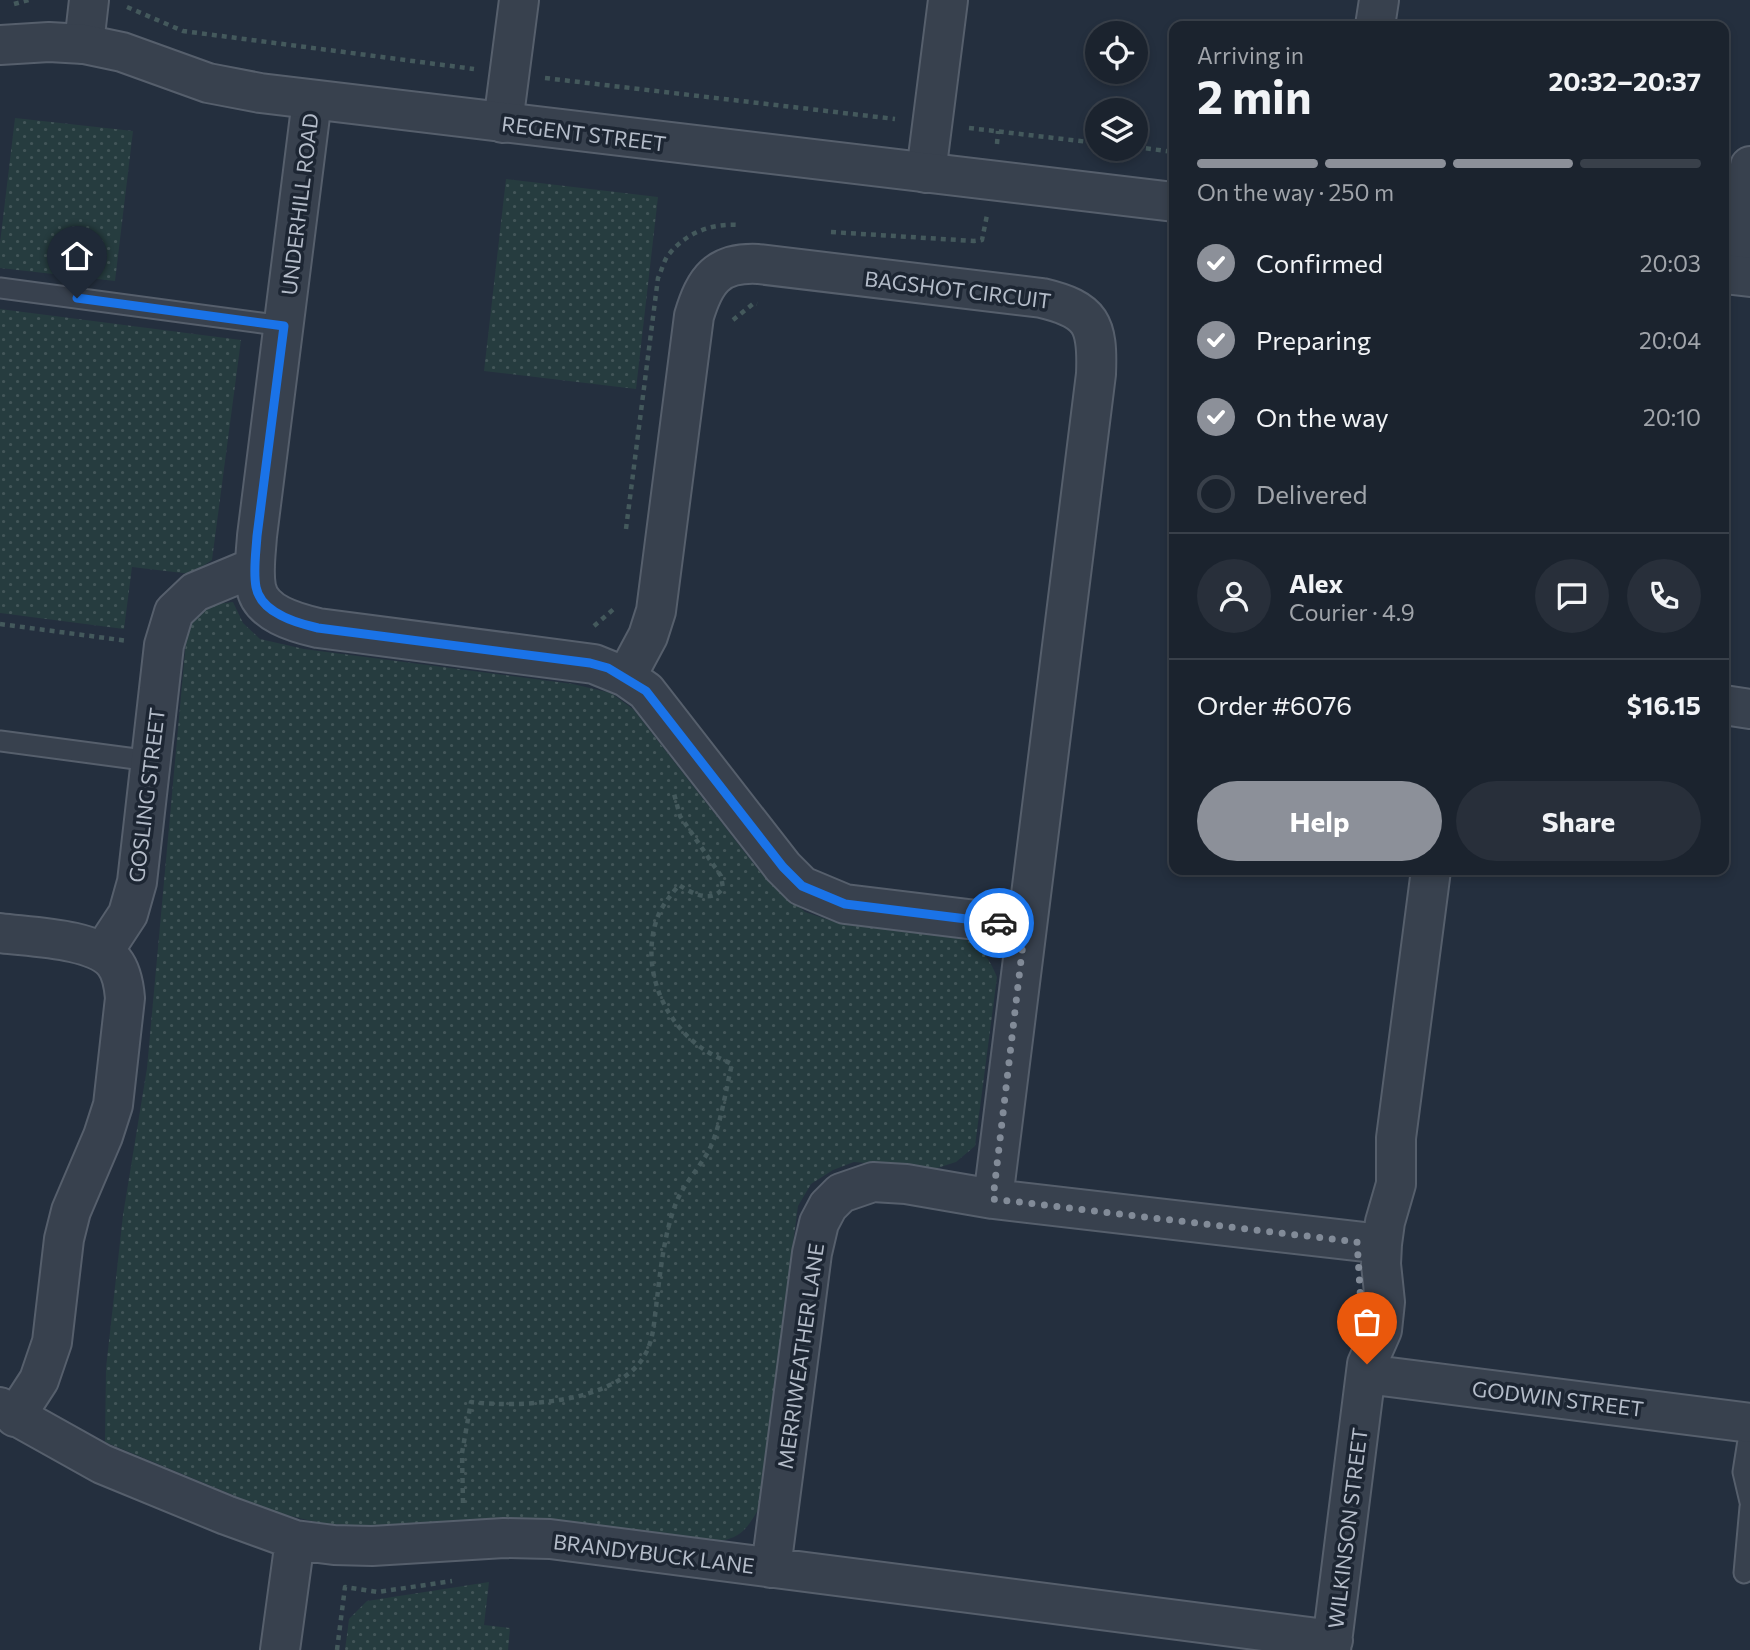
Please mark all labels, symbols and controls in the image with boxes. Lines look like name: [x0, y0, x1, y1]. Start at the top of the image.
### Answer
map controls: [1085, 21, 1148, 161]
button: locate: [1085, 21, 1148, 84]
text: Arriving in: [1197, 41, 1304, 69]
text: 20:32–20:37: [1549, 65, 1701, 96]
text: 2 min: [1197, 67, 1312, 123]
button: layers: [1085, 98, 1148, 161]
street label: REGENT STREET: [500, 110, 668, 156]
street label: UNDERHILL ROAD: [275, 112, 323, 296]
text: On the way · 250 m: [1197, 178, 1394, 206]
pin: [47, 226, 107, 298]
icon: home: [58, 237, 96, 275]
icon: check: [1197, 244, 1235, 282]
text: Confirmed: [1256, 247, 1383, 278]
text: 20:03: [1640, 249, 1701, 277]
street label: BAGSHOT CIRCUIT: [863, 265, 1053, 313]
icon: check: [1197, 321, 1235, 359]
text: Preparing: [1256, 324, 1371, 355]
text: 20:04: [1639, 326, 1701, 354]
icon: check: [1197, 398, 1235, 436]
text: On the way: [1256, 401, 1389, 432]
text: 20:10: [1643, 403, 1701, 431]
text: Delivered: [1256, 478, 1367, 509]
button: person: [1197, 559, 1271, 633]
button: chat: [1535, 559, 1609, 633]
button: phone: [1627, 559, 1701, 633]
text: Alex: [1289, 567, 1343, 598]
text: Courier · 4.9: [1289, 598, 1415, 626]
text: Order #6076: [1197, 689, 1352, 720]
text: $16.15: [1627, 689, 1701, 720]
street label: GOSLING STREET: [123, 706, 169, 884]
button: Help: [1197, 781, 1442, 861]
button: Share: [1456, 781, 1701, 861]
courier: [964, 888, 1034, 958]
icon: car: [980, 904, 1018, 942]
street label: MERRIWEATHER LANE: [772, 1242, 828, 1470]
pin: [1337, 1292, 1397, 1364]
icon: bag: [1348, 1303, 1386, 1341]
street label: GODWIN STREET: [1471, 1375, 1645, 1421]
street label: WILKINSON STREET: [1322, 1426, 1372, 1630]
street label: BRANDYBUCK LANE: [552, 1528, 756, 1578]

